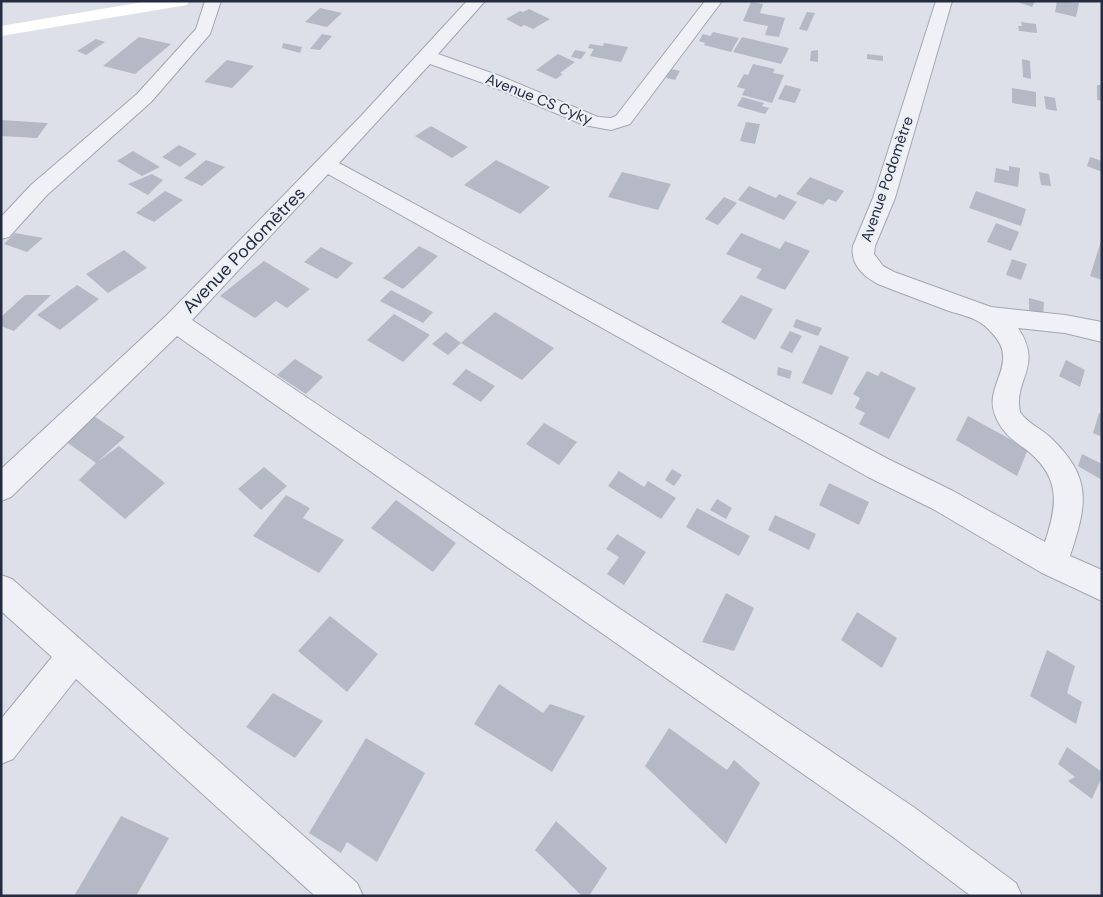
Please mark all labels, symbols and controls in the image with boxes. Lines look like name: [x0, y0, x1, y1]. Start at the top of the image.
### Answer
street label: Avenue CS Cyky: [483, 68, 596, 130]
street label: Avenue Podomètre: [856, 113, 918, 245]
street label: Avenue Podomètres: [177, 182, 311, 318]

